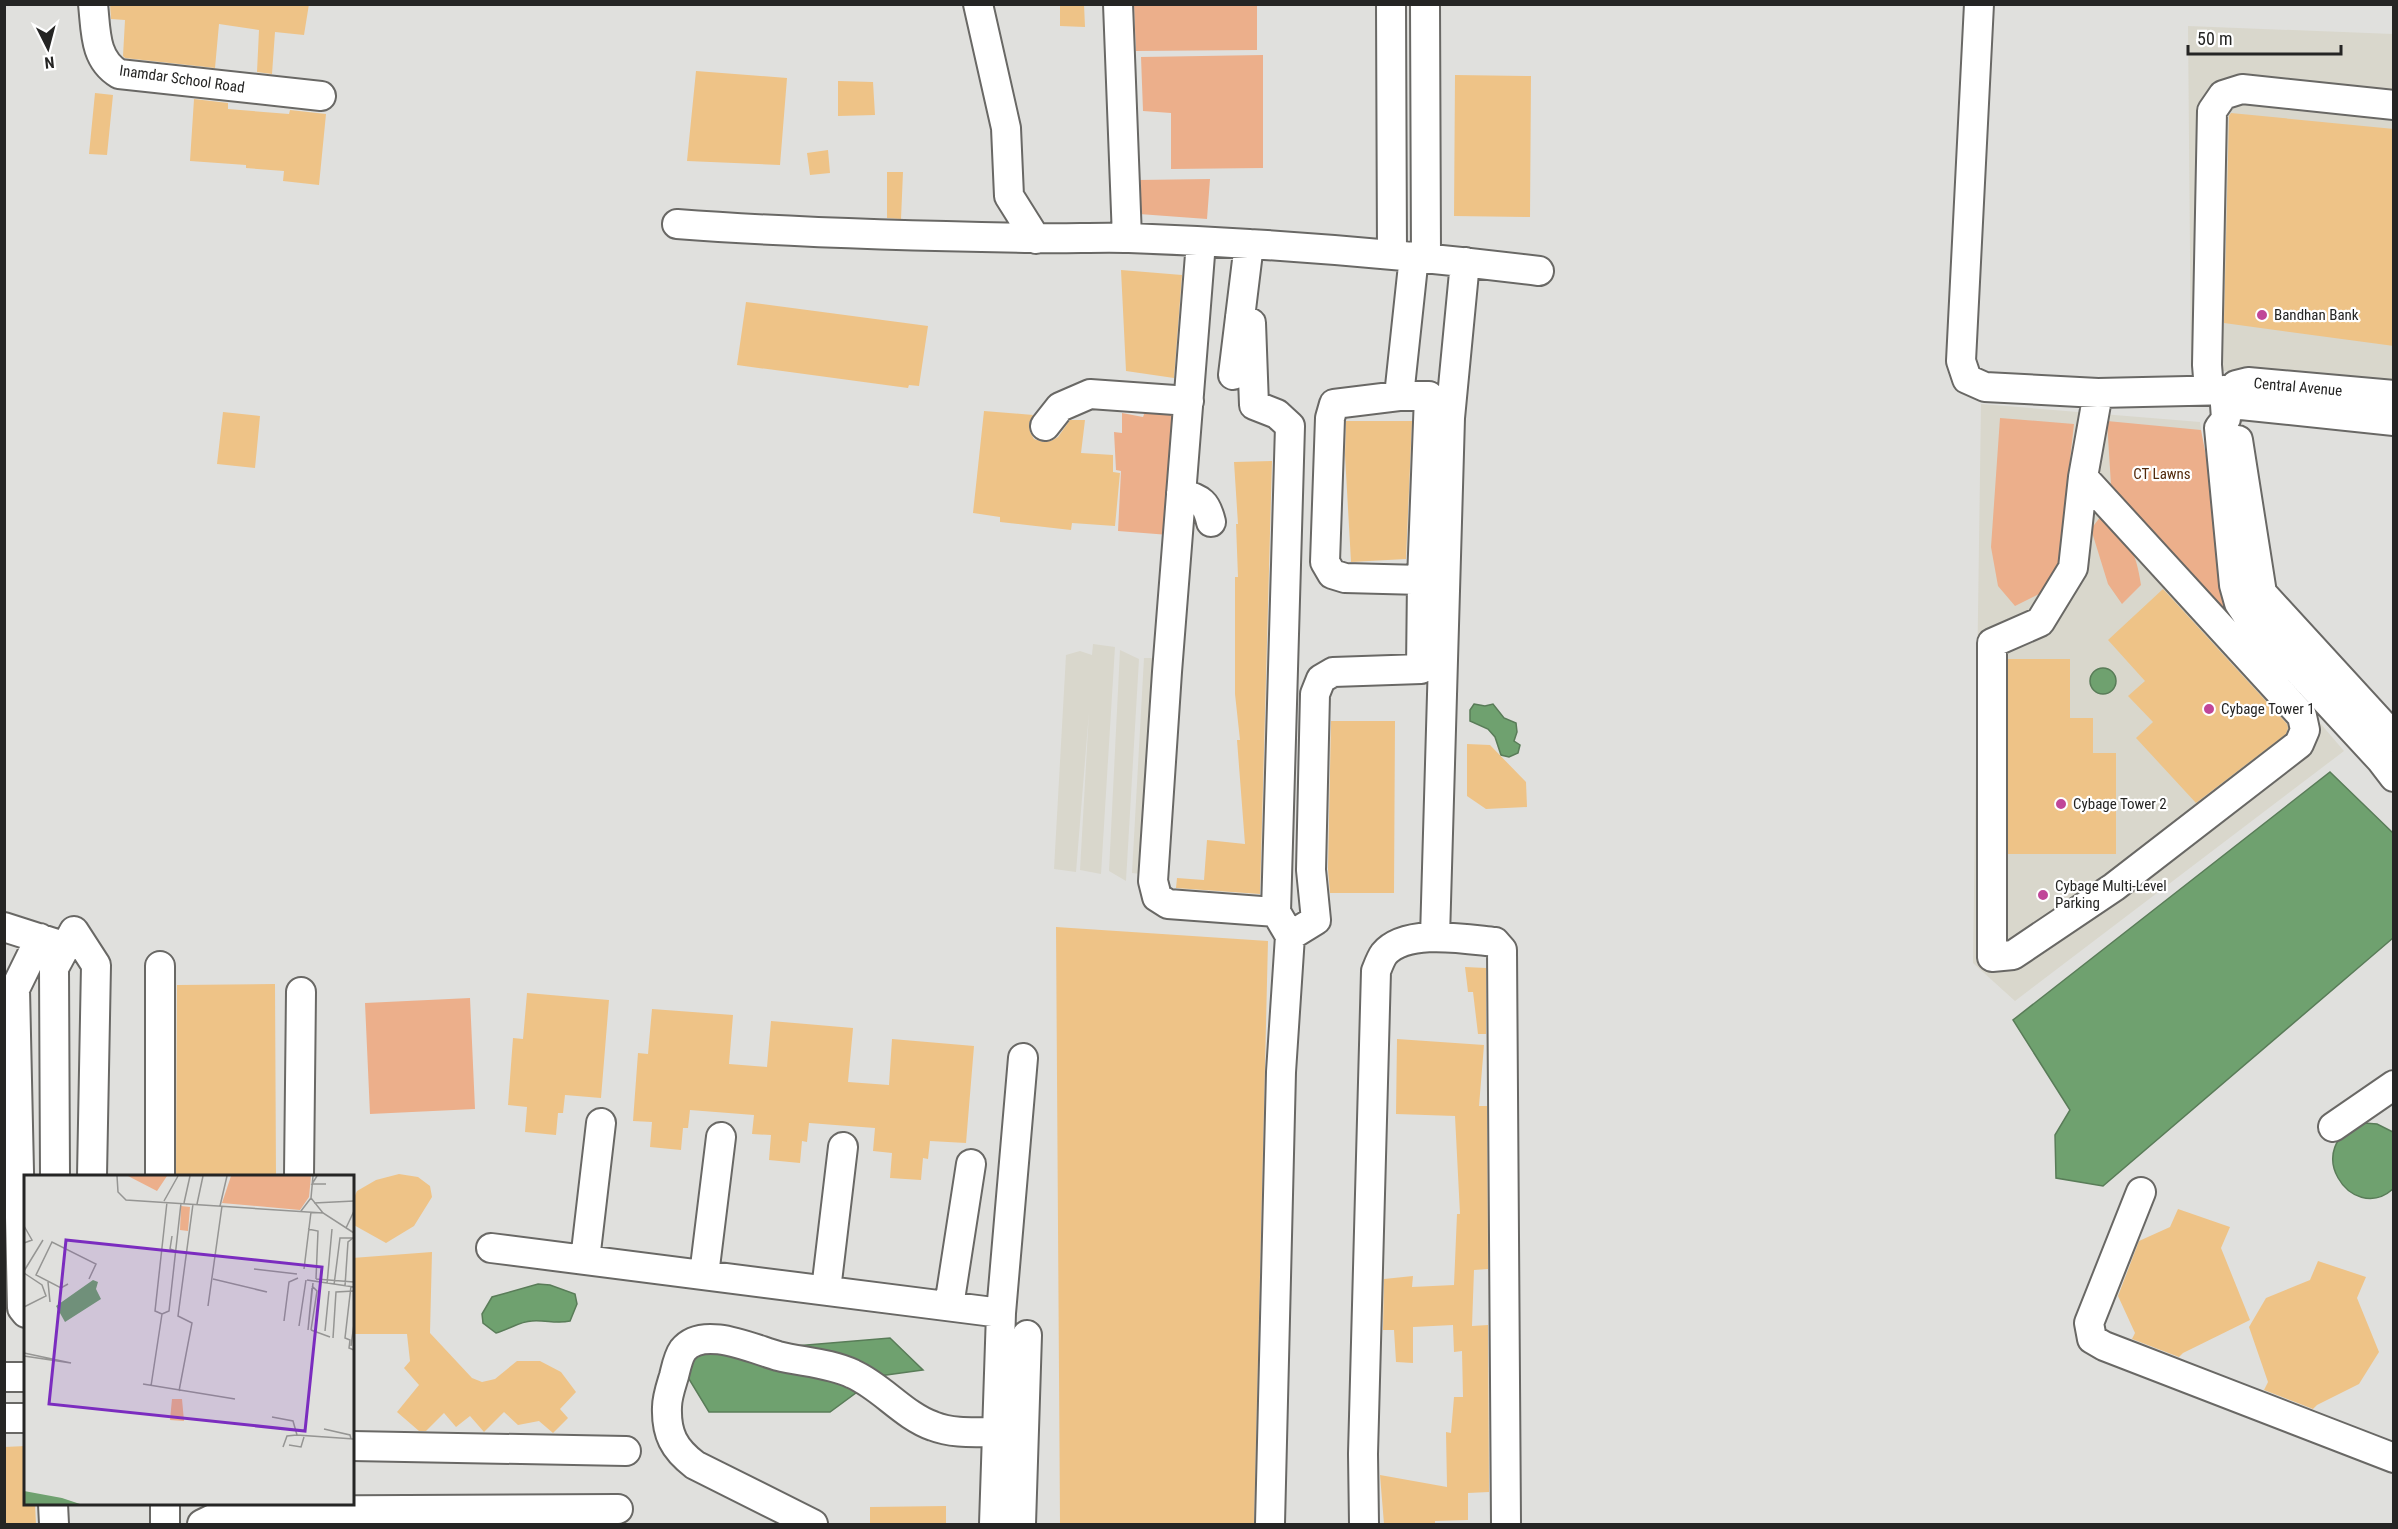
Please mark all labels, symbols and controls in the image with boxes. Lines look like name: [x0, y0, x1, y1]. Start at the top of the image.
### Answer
north arrow: [18, 18, 78, 78]
scale bar: [2188, 18, 2341, 56]
text: 50 m: [2197, 28, 2232, 49]
text: N: [44, 52, 55, 72]
street label: Inamdar School Road: [118, 61, 246, 97]
place label: Bandhan Bank: [2274, 306, 2359, 324]
marker: Bandhan Bank: [2255, 308, 2269, 322]
street label: Central Avenue: [2253, 374, 2343, 400]
park label: CT Lawns: [2133, 465, 2191, 483]
place label: Cybage Tower 1: [2221, 700, 2315, 718]
marker: Cybage Tower 1: [2202, 702, 2216, 716]
place label: Cybage Tower 2: [2073, 795, 2167, 813]
marker: Cybage Tower 2: [2054, 797, 2068, 811]
place label: Cybage Multi-Level Parking: [2055, 877, 2167, 912]
marker: Cybage Multi-Level Parking: [2036, 888, 2050, 902]
inset map: [24, 1175, 354, 1505]

